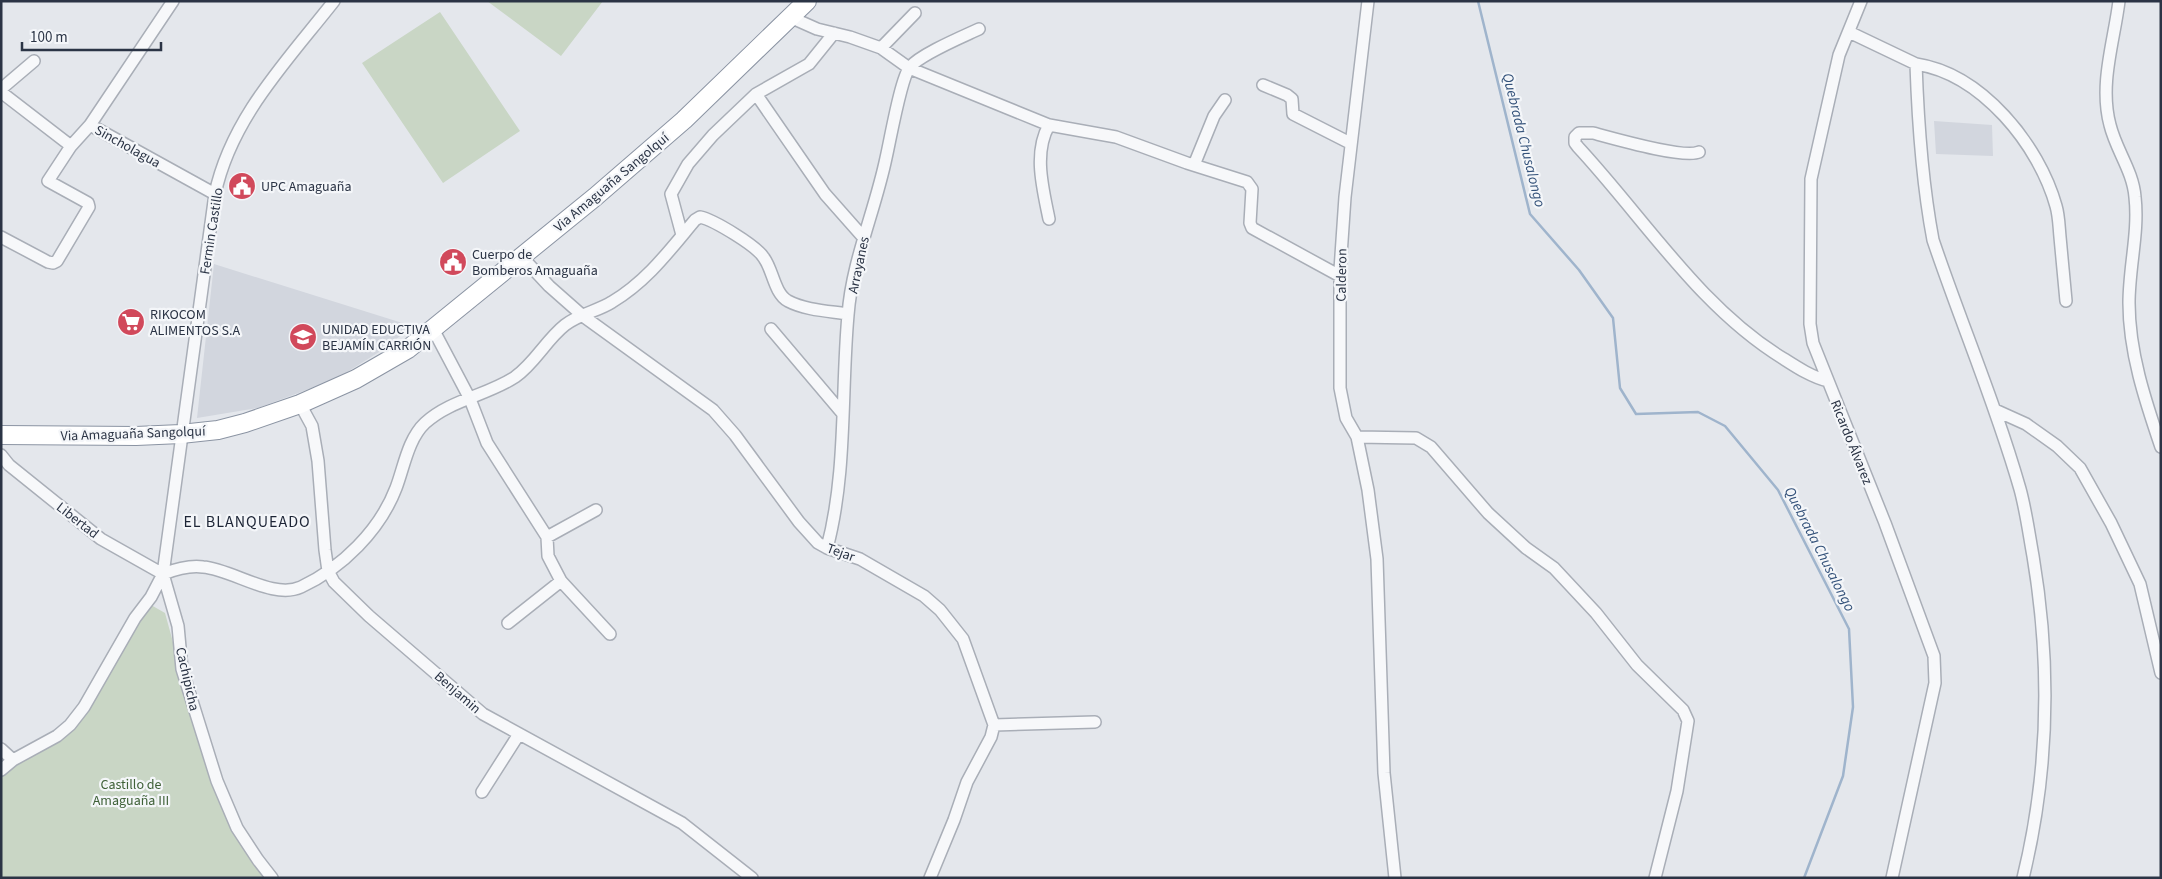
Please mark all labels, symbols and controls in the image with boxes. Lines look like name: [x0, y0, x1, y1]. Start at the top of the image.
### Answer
scale bar: [22, 20, 161, 52]
text: 100 m: [30, 27, 68, 48]
water label: Quebrada Chusalongo: [1497, 71, 1550, 210]
street label: Sincholagua: [91, 121, 164, 173]
street label: Via Amaguaña Sangolquí: [550, 128, 674, 237]
public building icon: UPC Amaguaña: [227, 171, 257, 201]
place label: UPC Amaguaña: [261, 177, 351, 197]
street label: Fermin Castillo: [195, 186, 229, 276]
street label: Arrayanes: [843, 235, 875, 296]
place label: Cuerpo de Bomberos Amaguaña: [472, 245, 598, 281]
public building icon: Cuerpo de Bomberos Amaguaña: [438, 247, 468, 277]
street label: Calderon: [1332, 248, 1352, 302]
place label: RIKOCOM ALIMENTOS S.A: [150, 305, 240, 341]
supermarket icon: RIKOCOM ALIMENTOS S.A: [116, 307, 146, 337]
place label: UNIDAD EDUCTIVA BEJAMÍN CARRIÓN: [322, 320, 431, 356]
school or university icon: UNIDAD EDUCTIVA BEJAMÍN CARRIÓN: [288, 322, 318, 352]
street label: Ricardo Álvarez: [1825, 397, 1877, 488]
street label: Via Amaguaña Sangolquí: [60, 421, 206, 447]
water label: Quebrada Chusalongo: [1779, 483, 1860, 616]
street label: Libertad: [52, 498, 103, 544]
district label: EL BLANQUEADO: [183, 511, 311, 533]
street label: Tejar: [824, 539, 858, 567]
street label: Cachipicha: [170, 645, 204, 713]
street label: Benjamin: [430, 667, 485, 719]
park label: Castillo de Amaguaña III: [93, 775, 169, 811]

